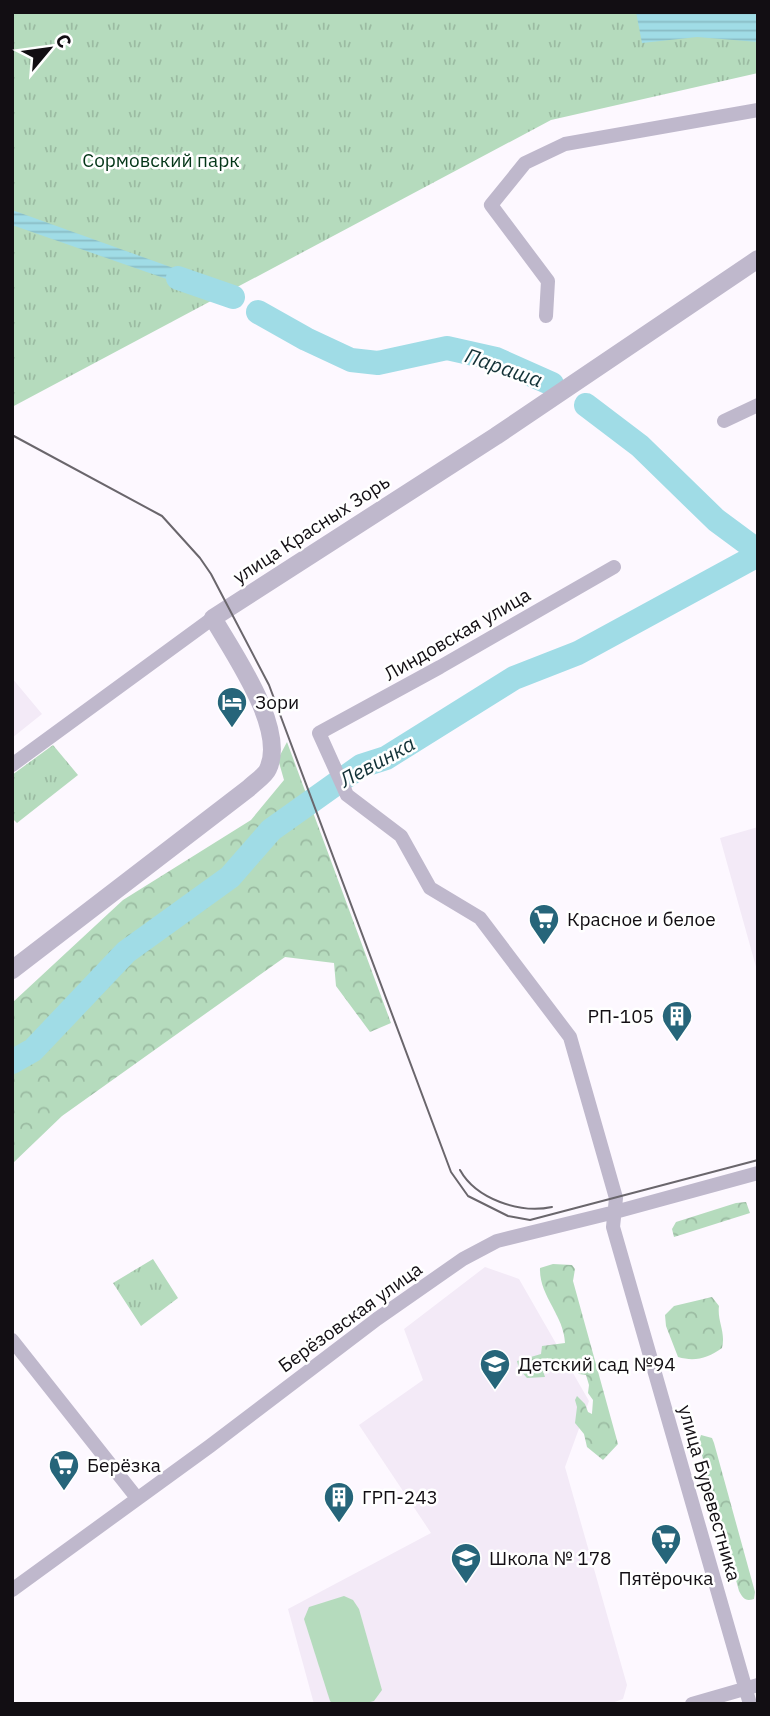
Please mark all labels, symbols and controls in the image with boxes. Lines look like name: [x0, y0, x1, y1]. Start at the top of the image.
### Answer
north arrow: [14, 14, 84, 84]
text: С: [50, 30, 77, 52]
park label: Сормовский парк: [82, 148, 240, 172]
water label: Параша: [462, 341, 546, 393]
street label: улица Красных Зорь: [228, 469, 394, 589]
street label: Линдовская улица: [379, 582, 535, 686]
hotel icon: Зори: [215, 685, 249, 729]
place label: Зори: [255, 690, 299, 714]
water label: Левинка: [333, 729, 420, 794]
supermarket icon: Красное и белое: [527, 902, 561, 946]
place label: Красное и белое: [567, 907, 716, 931]
building icon: РП-105: [660, 999, 694, 1043]
place label: РП-105: [588, 1004, 654, 1028]
street label: Берёзовская улица: [273, 1257, 427, 1377]
school or university icon: Детский сад №94: [478, 1347, 512, 1391]
place label: Детский сад №94: [518, 1352, 676, 1376]
street label: улица Буревестника: [673, 1402, 747, 1584]
supermarket icon: Берёзка: [47, 1448, 81, 1492]
place label: Берёзка: [87, 1453, 161, 1477]
building icon: ГРП-243: [322, 1480, 356, 1524]
place label: ГРП-243: [362, 1485, 438, 1509]
supermarket icon: Пятёрочка: [649, 1522, 683, 1566]
school or university icon: Школа № 178: [449, 1541, 483, 1585]
place label: Школа № 178: [489, 1546, 611, 1570]
place label: Пятёрочка: [619, 1566, 713, 1590]

